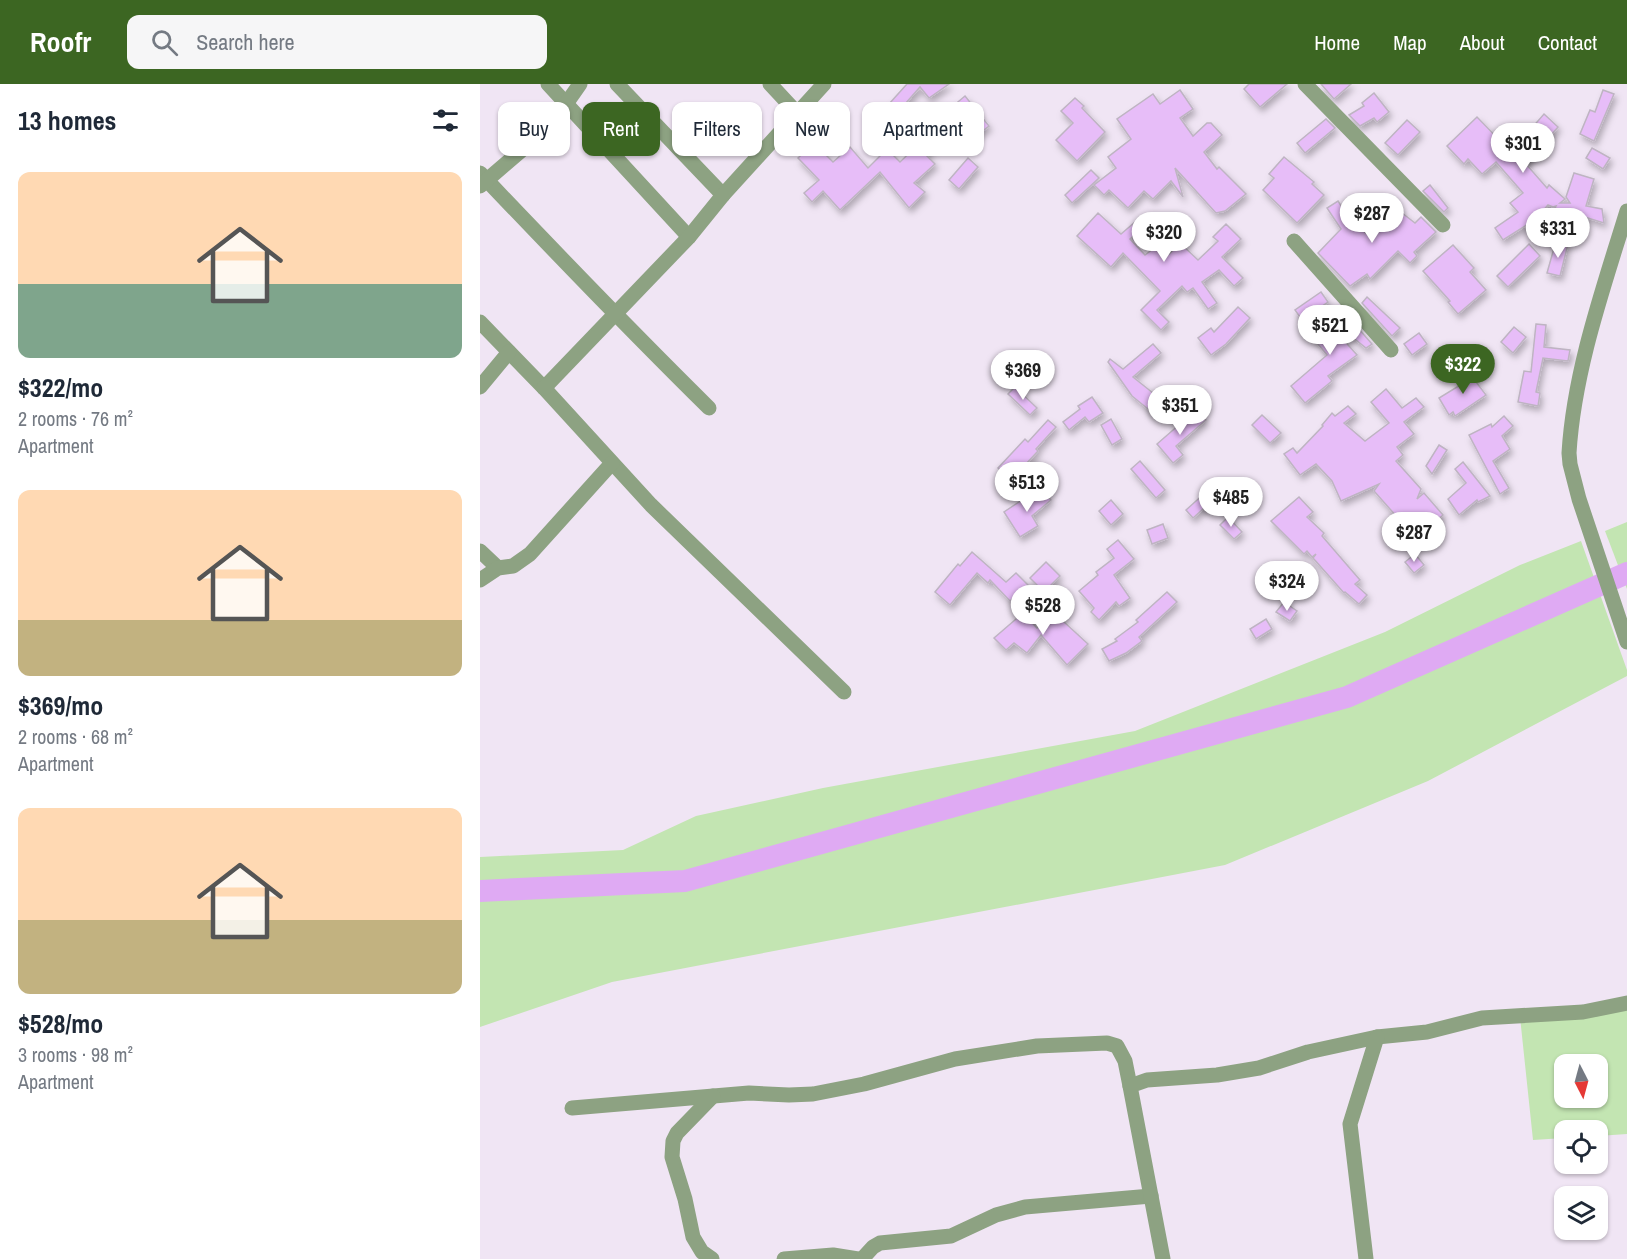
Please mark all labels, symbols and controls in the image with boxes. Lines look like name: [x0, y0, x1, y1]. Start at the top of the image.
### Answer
search box: [127, 15, 547, 69]
text: Roofr: [30, 23, 91, 61]
icon: search: [148, 26, 181, 59]
text: Search here: [196, 27, 295, 57]
text: Home: [1314, 28, 1360, 57]
text: Map: [1393, 28, 1427, 57]
text: About: [1460, 28, 1505, 57]
text: Contact: [1538, 28, 1597, 57]
chip: Buy: [498, 102, 570, 156]
chip: Rent: [582, 102, 660, 156]
chip: Filters: [672, 102, 762, 156]
chip: New: [774, 102, 850, 156]
chip: Apartment: [862, 102, 984, 156]
text: 13 homes: [18, 103, 116, 138]
icon: filters: [429, 104, 462, 137]
pin: $301: [1487, 123, 1559, 174]
text: $301: [1505, 129, 1541, 156]
pin: $287: [1336, 193, 1408, 244]
text: $287: [1354, 199, 1390, 226]
pin: $331: [1522, 208, 1594, 259]
icon: home: [186, 211, 294, 319]
pin: $320: [1128, 212, 1200, 263]
text: $331: [1540, 214, 1576, 241]
text: $320: [1146, 218, 1182, 245]
pin: $521: [1294, 305, 1366, 356]
text: $521: [1312, 311, 1348, 338]
pin: $322: [1427, 344, 1499, 395]
pin: $369: [987, 350, 1059, 401]
text: $322: [1445, 350, 1481, 377]
text: $369: [1005, 356, 1041, 383]
text: $322/mo: [18, 370, 103, 405]
pin: $351: [1144, 385, 1216, 436]
text: $351: [1162, 391, 1198, 418]
text: 2 rooms · 76 m²: [18, 405, 133, 432]
text: Apartment: [18, 432, 94, 459]
pin: $513: [991, 462, 1063, 513]
text: $513: [1009, 468, 1045, 495]
pin: $485: [1195, 477, 1267, 528]
text: $485: [1213, 483, 1249, 510]
pin: $287: [1378, 512, 1450, 563]
text: $287: [1396, 518, 1432, 545]
icon: home: [186, 529, 294, 637]
pin: $324: [1251, 561, 1323, 612]
text: $324: [1269, 567, 1305, 594]
pin: $528: [1007, 585, 1079, 636]
text: $528: [1025, 591, 1061, 618]
text: $369/mo: [18, 688, 103, 723]
text: 2 rooms · 68 m²: [18, 723, 133, 750]
text: Apartment: [18, 750, 94, 777]
icon: home: [186, 847, 294, 955]
text: $528/mo: [18, 1006, 103, 1041]
text: 3 rooms · 98 m²: [18, 1041, 133, 1068]
north arrow: [1554, 1054, 1608, 1108]
map controls: [1554, 1054, 1608, 1240]
text: Apartment: [18, 1068, 94, 1095]
button: locate: [1554, 1120, 1608, 1174]
button: layers: [1554, 1186, 1608, 1240]

